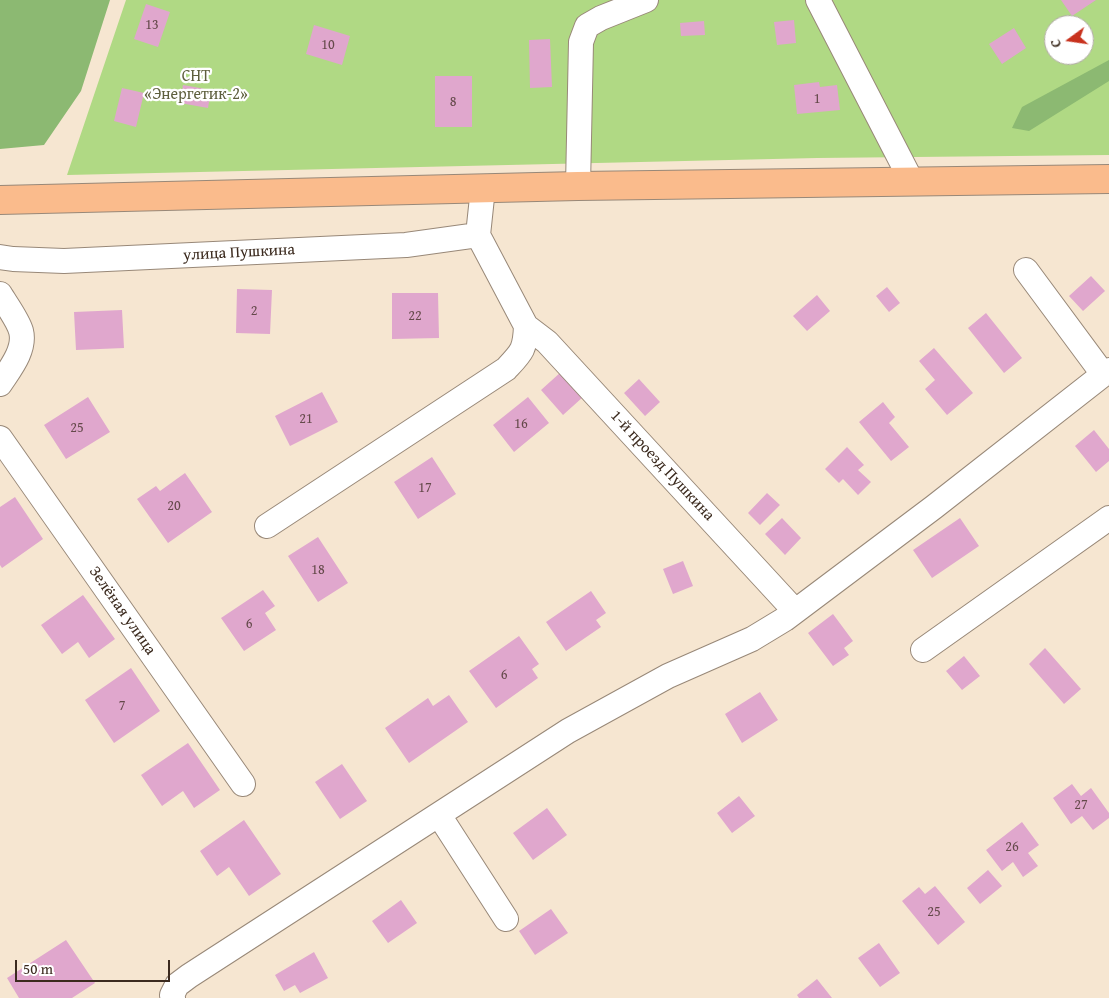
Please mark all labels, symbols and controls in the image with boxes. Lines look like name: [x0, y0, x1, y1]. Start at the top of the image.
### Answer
north arrow: [1044, 15, 1094, 65]
house number: 13: [145, 17, 159, 33]
house number: 10: [321, 37, 335, 53]
text: С: [1045, 37, 1066, 50]
park label: СНТ «Энергетик-2»: [144, 67, 248, 105]
house number: 1: [814, 91, 820, 107]
house number: 8: [450, 94, 456, 110]
street label: улица Пушкина: [183, 240, 295, 266]
house number: 2: [251, 303, 257, 319]
house number: 22: [408, 308, 422, 324]
street label: 1-й проезд Пушкина: [606, 407, 718, 525]
house number: 21: [299, 411, 313, 427]
house number: 16: [514, 416, 528, 432]
house number: 25: [70, 420, 84, 436]
house number: 17: [418, 480, 432, 496]
house number: 20: [167, 498, 181, 514]
house number: 18: [311, 562, 325, 578]
street label: Зелёная улица: [84, 563, 160, 659]
house number: 6: [246, 616, 252, 632]
house number: 6: [501, 667, 507, 683]
house number: 7: [119, 698, 125, 714]
house number: 27: [1074, 797, 1088, 813]
house number: 26: [1005, 839, 1019, 855]
house number: 25: [927, 904, 941, 920]
scale bar: [18, 950, 172, 982]
text: 50 m: [23, 958, 53, 979]

